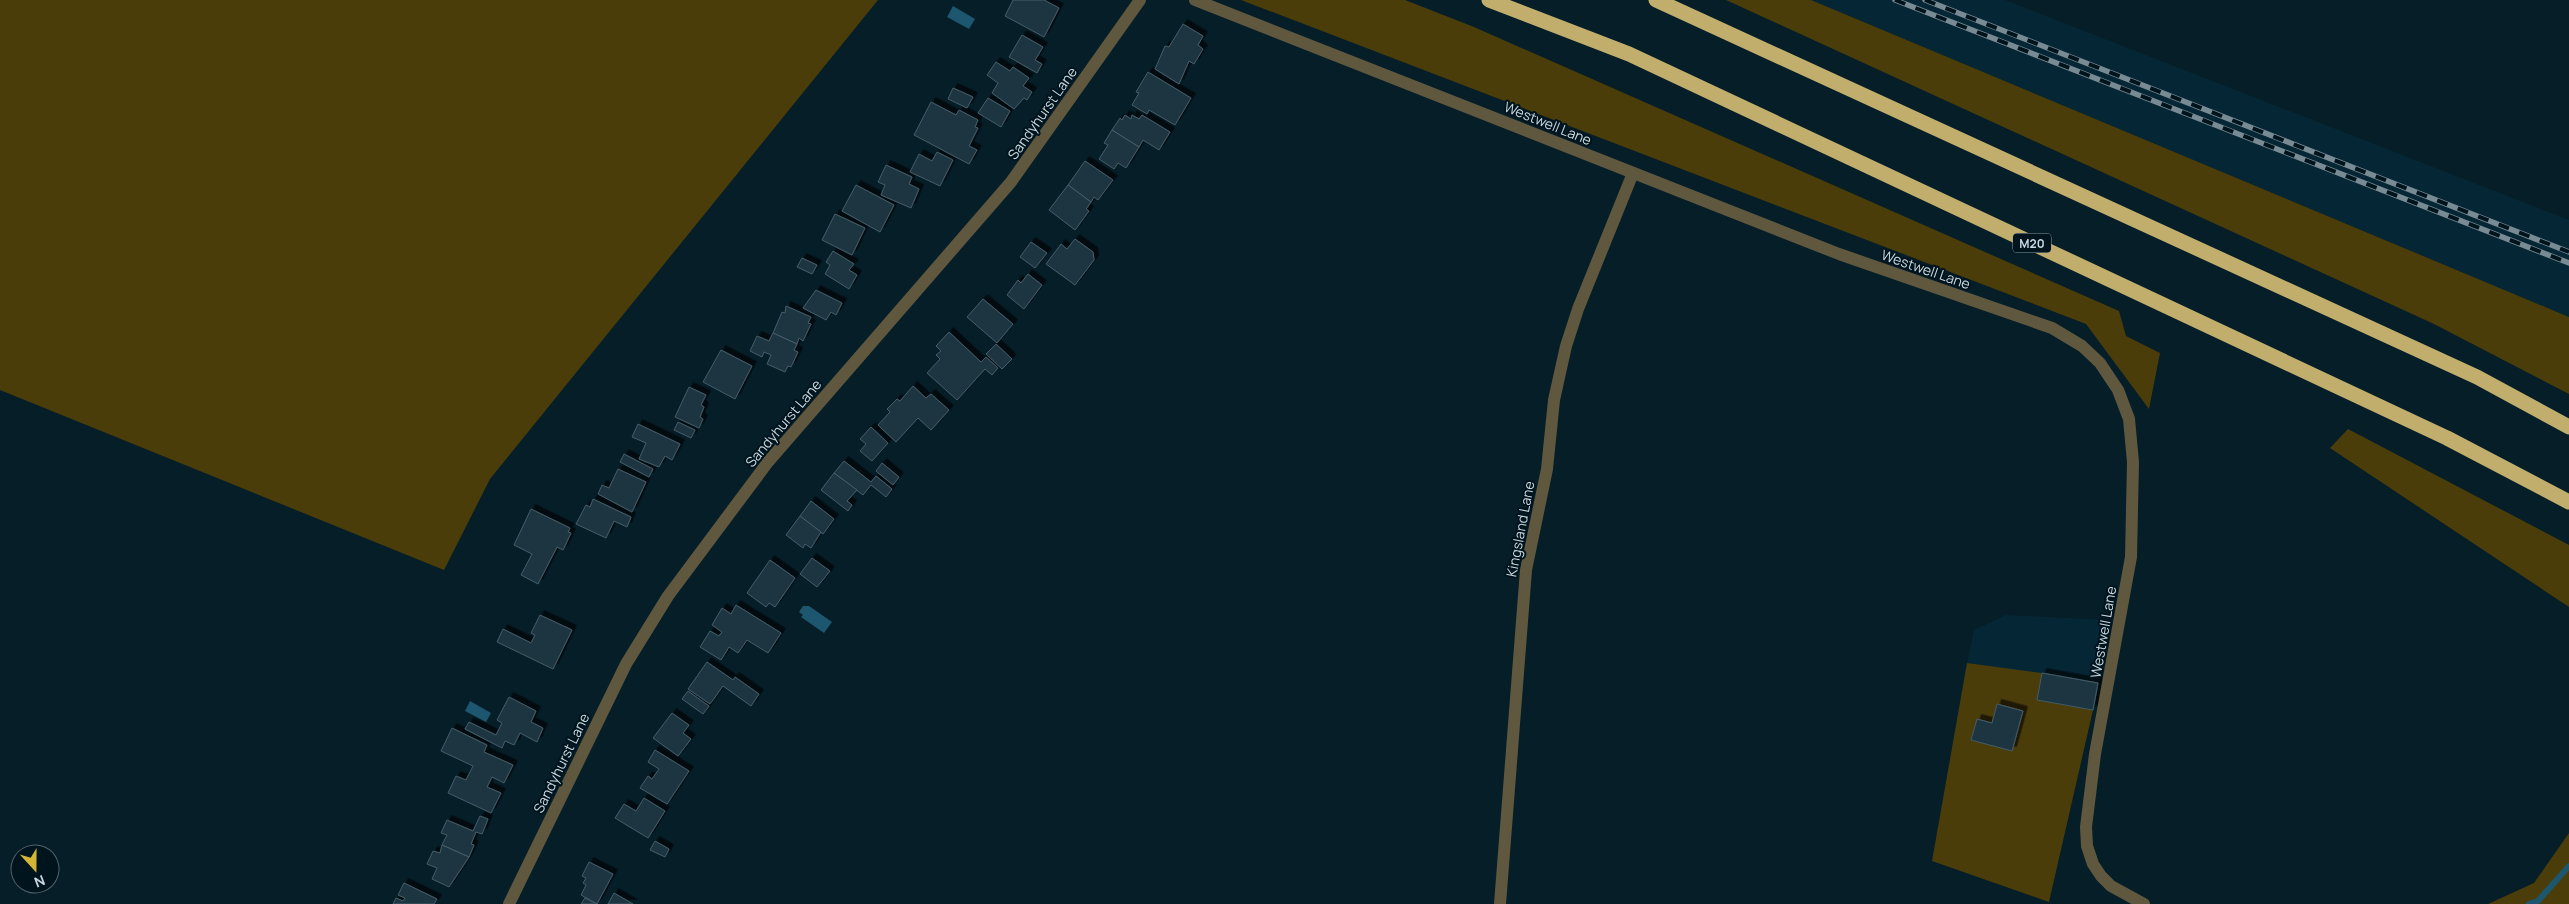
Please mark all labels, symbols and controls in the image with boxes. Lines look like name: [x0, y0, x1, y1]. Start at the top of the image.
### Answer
street label: Sandyhurst Lane: [1003, 63, 1081, 163]
street label: Westwell Lane: [1501, 97, 1595, 149]
road number: M20: [2013, 234, 2051, 252]
street label: Westwell Lane: [1879, 245, 1973, 293]
street label: Sandyhurst Lane: [741, 375, 825, 471]
street label: Kingsland Lane: [1501, 479, 1539, 579]
street label: Westwell Lane: [2086, 585, 2120, 679]
street label: Sandyhurst Lane: [529, 710, 593, 816]
north arrow: [10, 844, 60, 894]
text: N: [32, 871, 48, 892]

